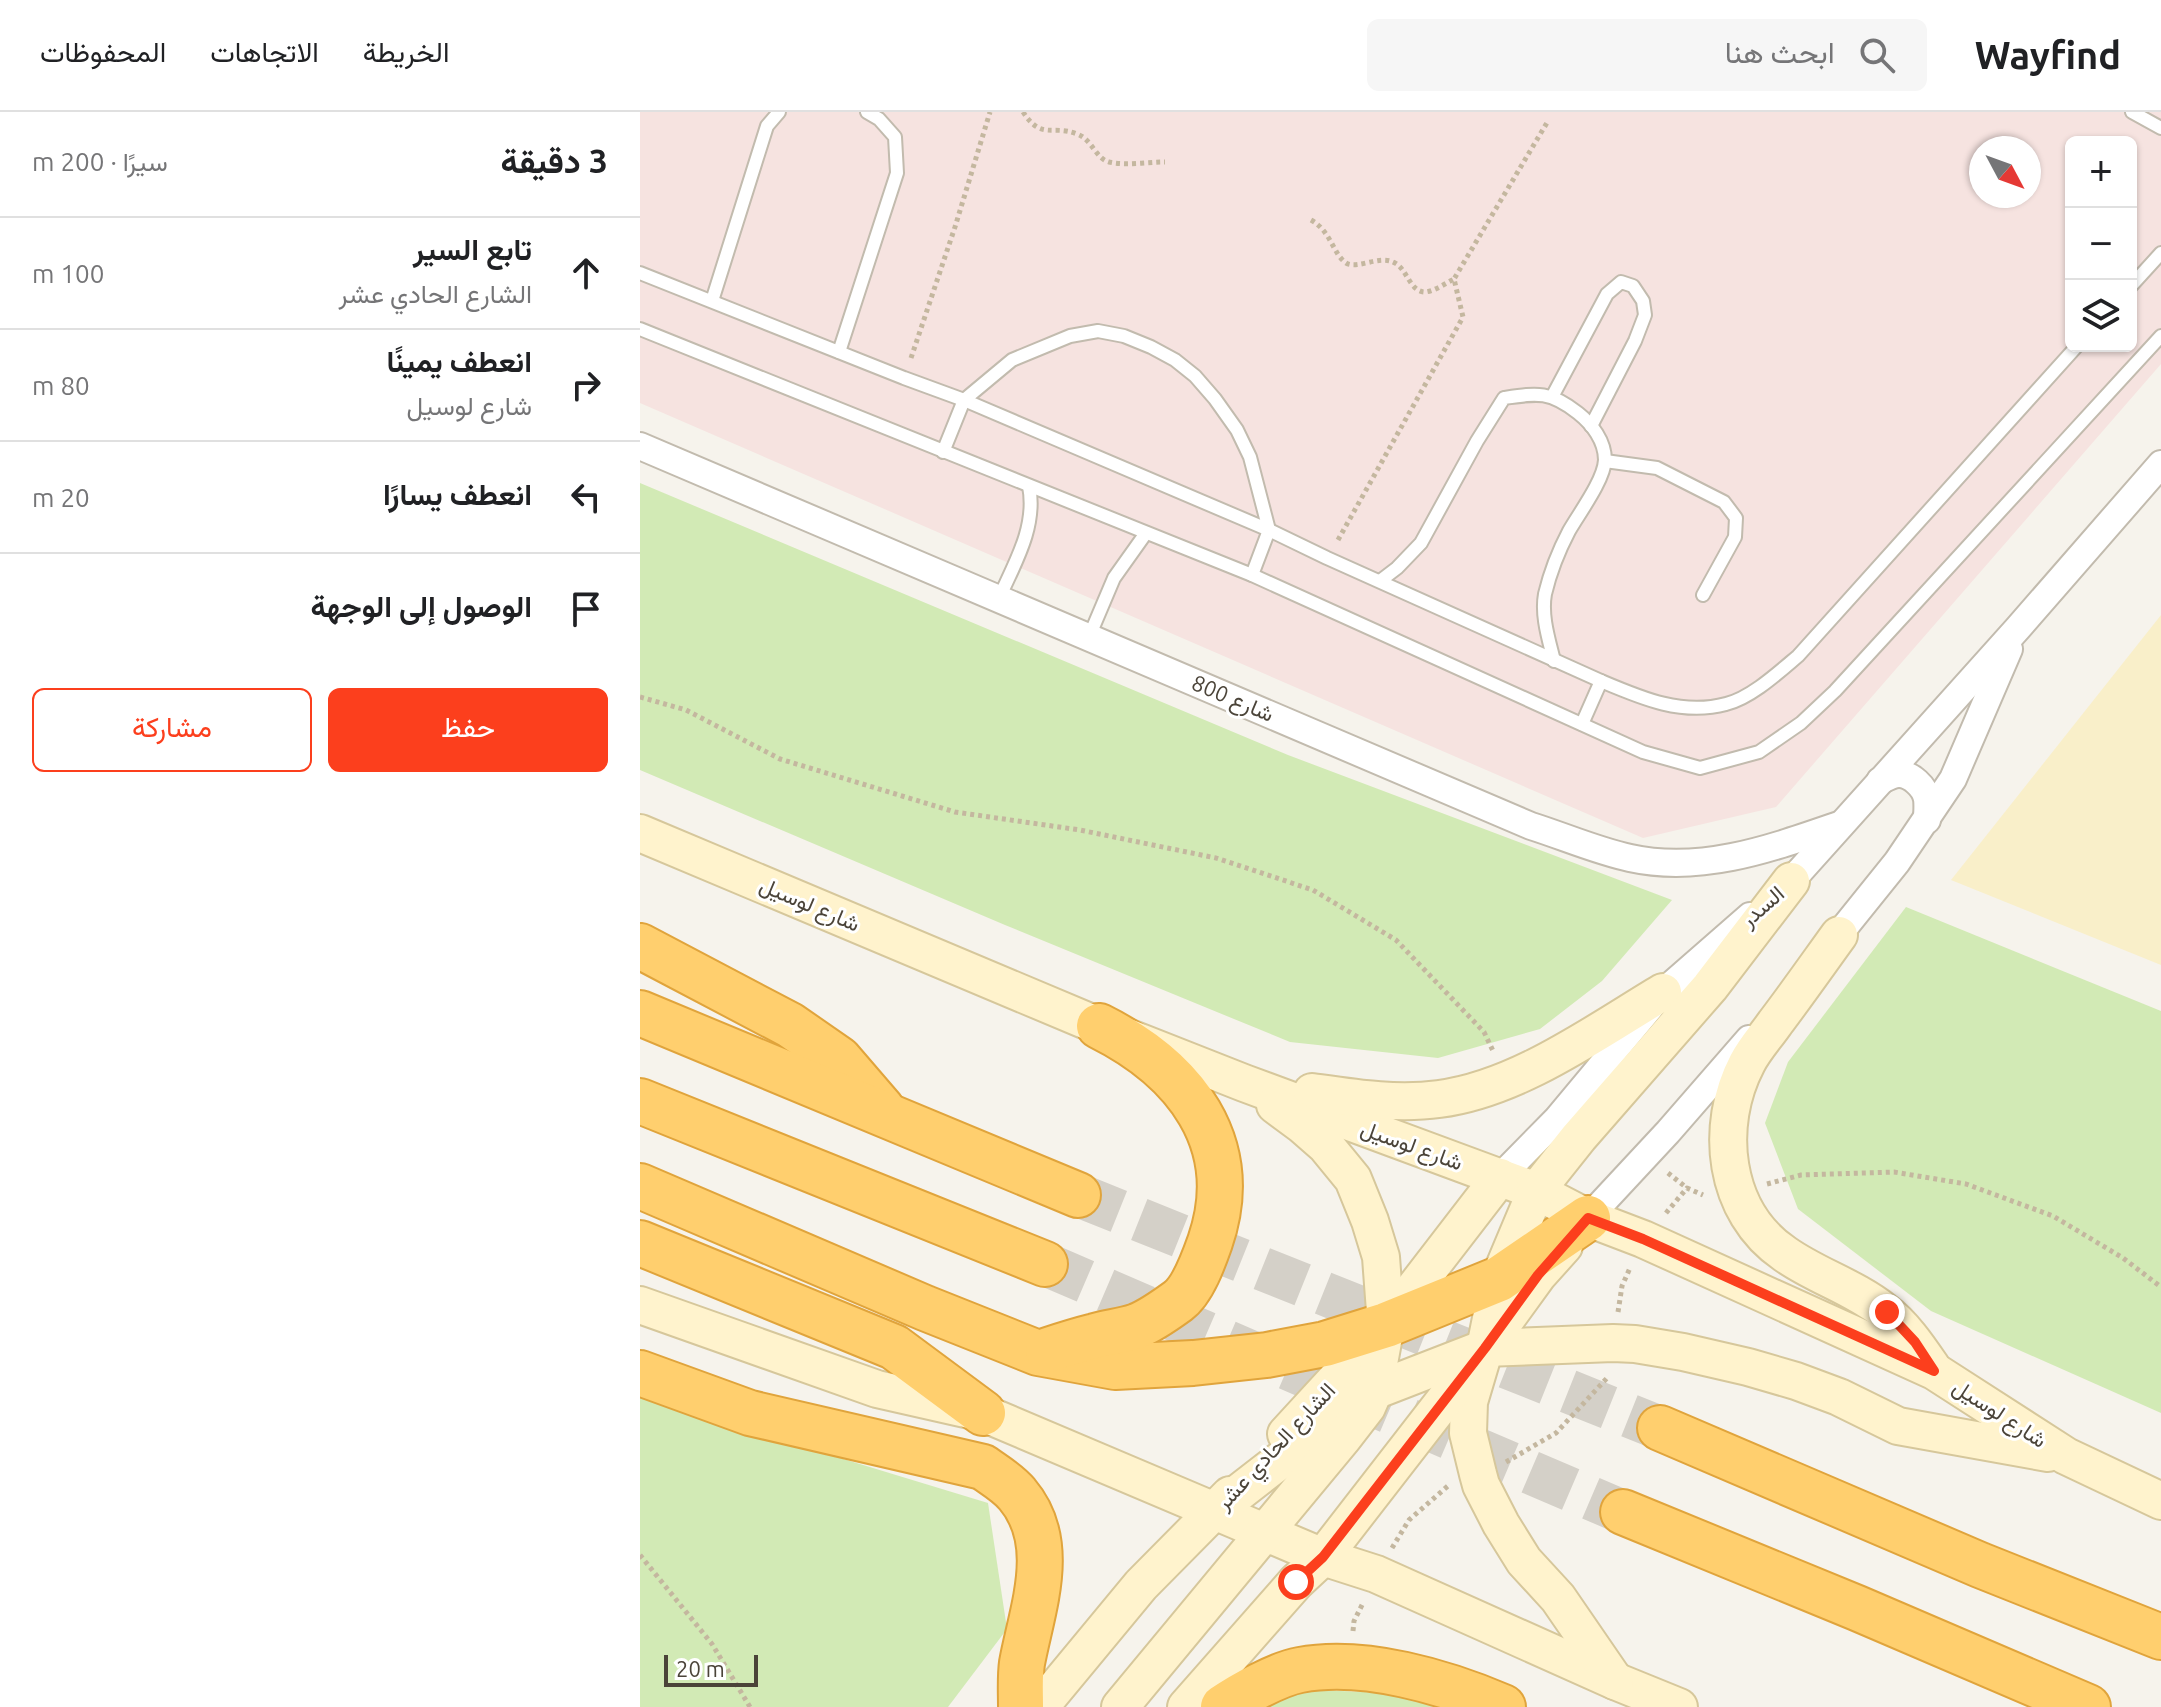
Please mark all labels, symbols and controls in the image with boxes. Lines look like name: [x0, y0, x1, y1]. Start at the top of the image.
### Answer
search box: [1367, 19, 1927, 91]
icon: search: [1855, 33, 1899, 77]
text: Wayfind: [1975, 34, 2121, 76]
text: ابحث هنا: [1725, 35, 1835, 69]
text: المحفوظات: [40, 36, 166, 67]
text: الاتجاهات: [210, 36, 319, 67]
text: الخريطة: [363, 36, 449, 67]
north arrow: [1969, 136, 2041, 208]
map controls: [2065, 136, 2137, 352]
button: +: [2065, 136, 2137, 208]
text: 3 دقيقة: [501, 141, 608, 179]
text: سيرًا · 200 m: [32, 147, 168, 176]
button: −: [2065, 208, 2137, 280]
text: تابع السير: [413, 232, 532, 266]
icon: ahead: [564, 251, 608, 295]
text: 100 m: [32, 259, 104, 288]
text: الشارع الحادي عشر: [338, 279, 532, 308]
button: layers: [2065, 280, 2137, 352]
text: انعطف يمينًا: [387, 344, 532, 378]
icon: right: [564, 363, 608, 407]
text: 80 m: [32, 371, 90, 400]
text: شارع لوسيل: [406, 391, 532, 420]
icon: left: [564, 475, 608, 519]
text: انعطف يسارًا: [383, 477, 532, 511]
text: 20 m: [32, 483, 90, 512]
icon: arrive: [564, 587, 608, 631]
text: الوصول إلى الوجهة: [310, 589, 532, 623]
street label: شارع 800: [1187, 669, 1278, 729]
button: مشاركة: [32, 688, 312, 772]
button: حفظ: [328, 688, 608, 772]
street label: شارع لوسيل: [755, 871, 864, 939]
street label: السدر: [1734, 880, 1790, 933]
street label: شارع لوسيل: [1357, 1115, 1466, 1177]
route end: [1869, 1294, 1905, 1330]
street label: شارع لوسيل: [1947, 1373, 2052, 1455]
street label: الشارع الحادي عشر: [1209, 1377, 1345, 1520]
route start: [1278, 1564, 1314, 1600]
scale bar: [664, 1651, 758, 1687]
text: 20 m: [676, 1656, 725, 1681]

